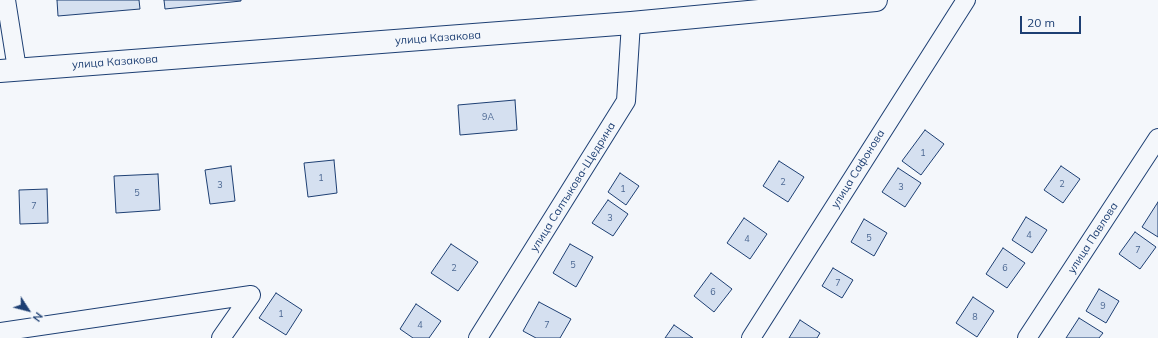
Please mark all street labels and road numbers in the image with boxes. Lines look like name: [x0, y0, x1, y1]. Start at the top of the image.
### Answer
street label: улица Казакова: [394, 28, 482, 48]
street label: улица Казакова: [71, 52, 159, 72]
street label: улица Салтыкова-Щедрина: [528, 120, 618, 254]
street label: улица Сафонова: [828, 127, 888, 211]
street label: улица Павлова: [1065, 200, 1121, 276]

